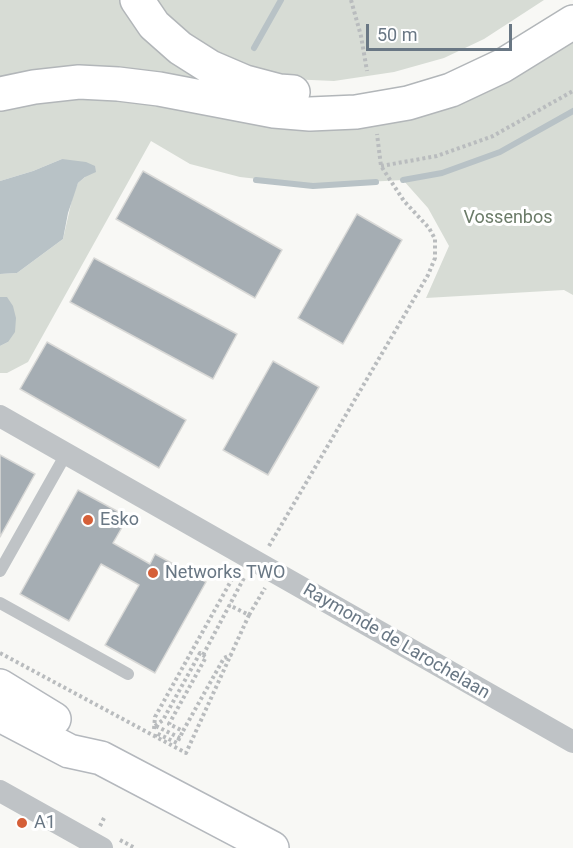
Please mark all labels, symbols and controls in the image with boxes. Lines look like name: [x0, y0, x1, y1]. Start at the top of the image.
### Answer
scale bar: [369, 12, 514, 50]
text: 50 m: [377, 24, 417, 45]
park label: Vossenbos: [463, 207, 553, 229]
place label: Esko: [100, 509, 139, 531]
marker: Esko: [81, 513, 95, 527]
place label: Networks TWO: [165, 562, 285, 584]
marker: Networks TWO: [146, 566, 160, 580]
street label: Raymonde de Larochelaan: [299, 580, 493, 704]
place label: A1: [34, 812, 56, 834]
marker: A1: [15, 816, 29, 830]

